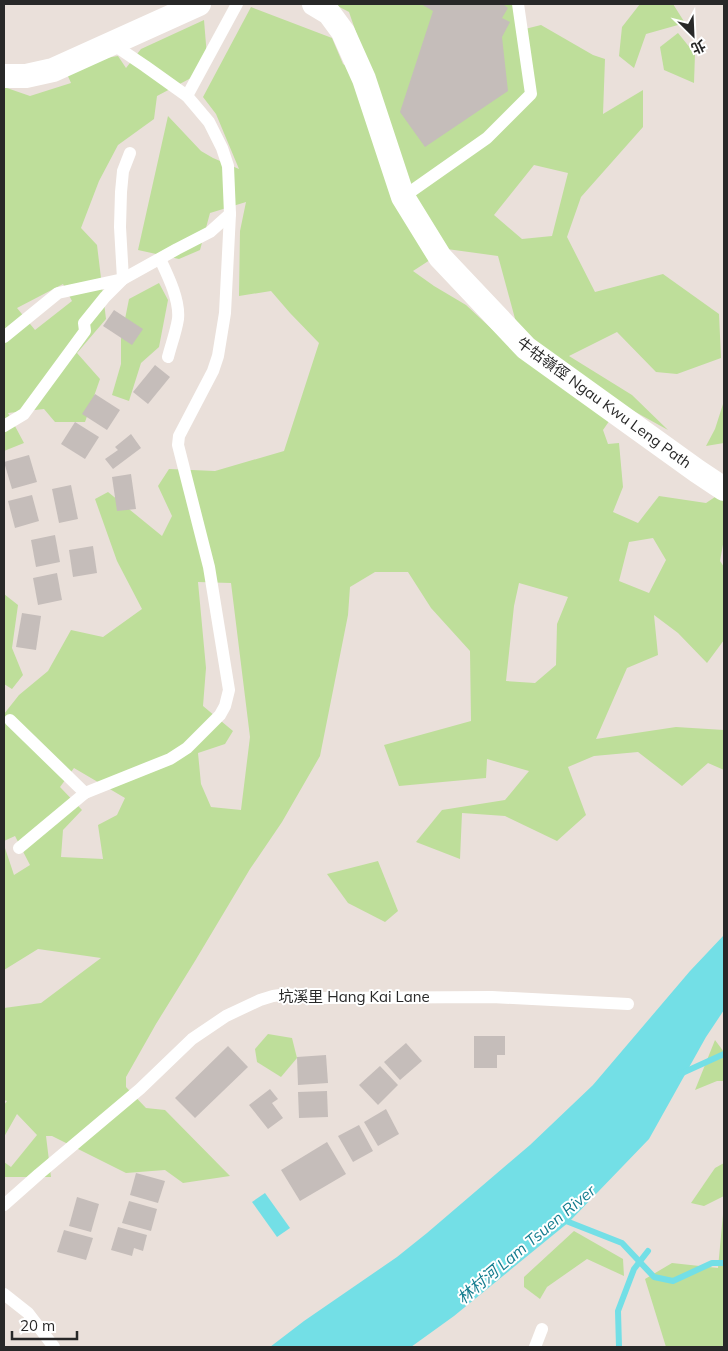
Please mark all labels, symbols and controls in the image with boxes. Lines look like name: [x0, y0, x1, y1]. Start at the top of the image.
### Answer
north arrow: [668, 10, 718, 60]
text: 北: [688, 36, 708, 58]
street label: 牛牯嶺徑 Ngau Kwu Leng Path: [513, 333, 695, 472]
street label: 坑溪里 Hang Kai Lane: [278, 987, 430, 1006]
water label: 林村河 Lam Tsuen River: [453, 1180, 600, 1308]
scale bar: [12, 1308, 78, 1340]
text: 20 m: [20, 1316, 55, 1335]

